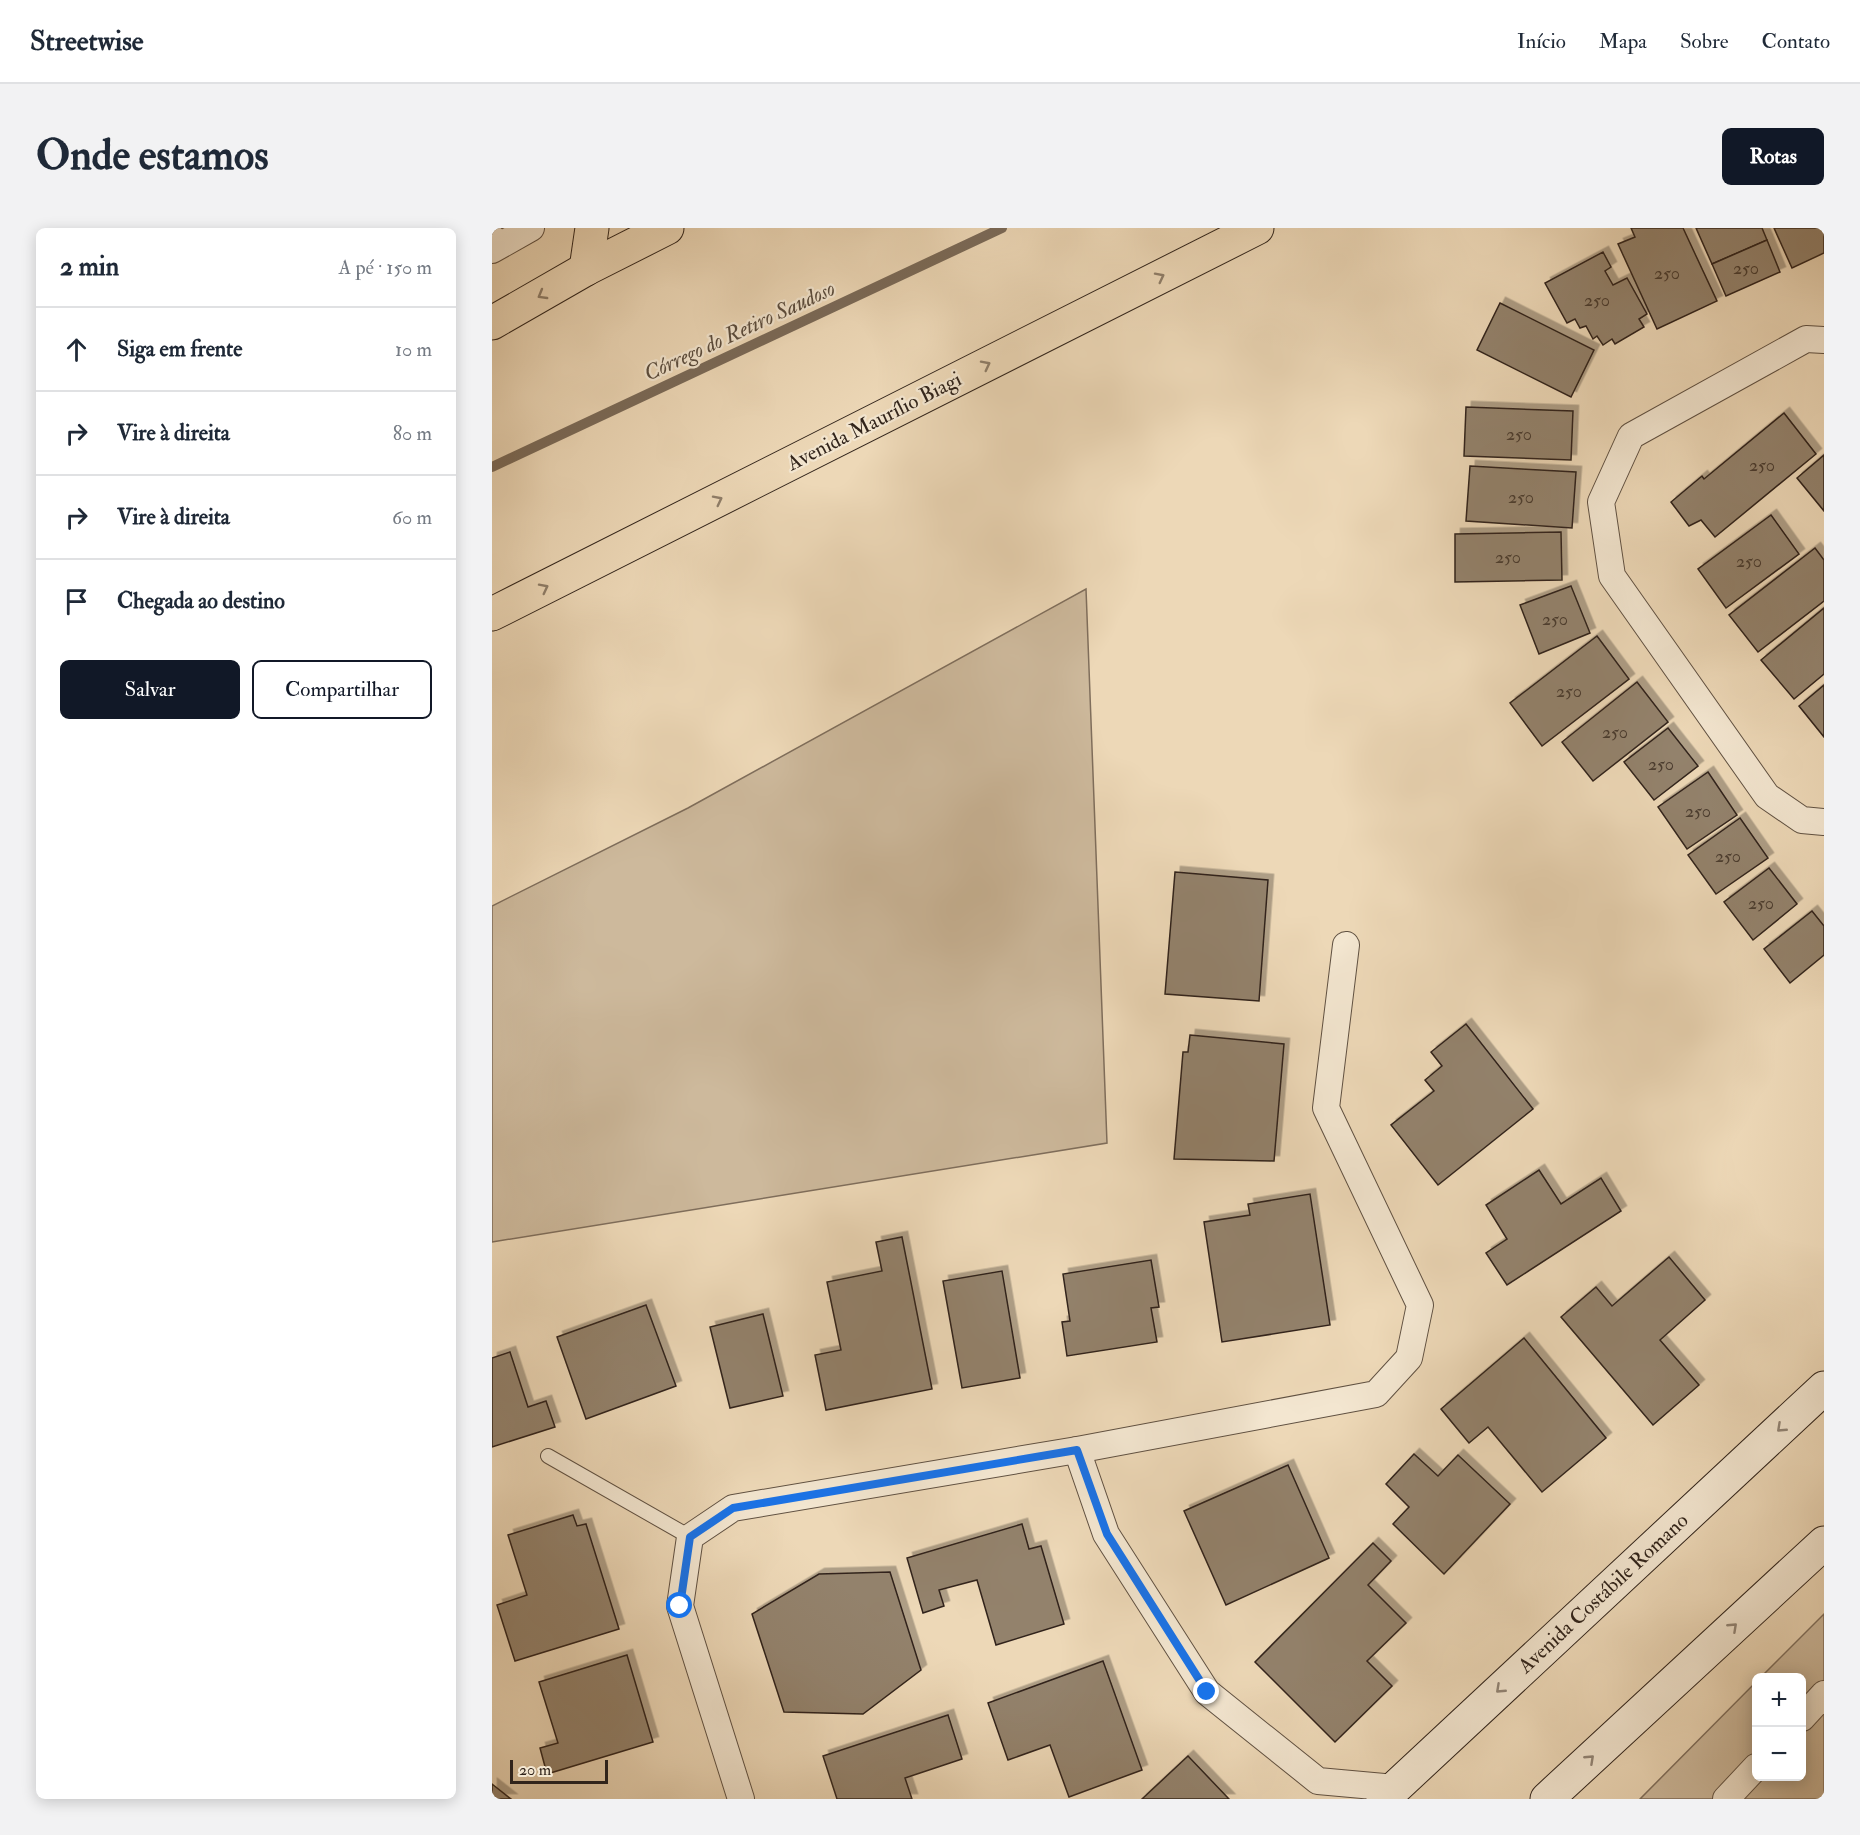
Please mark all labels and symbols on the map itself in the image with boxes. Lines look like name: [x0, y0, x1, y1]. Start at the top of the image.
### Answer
house number: 250: [1733, 257, 1759, 280]
house number: 250: [1654, 262, 1680, 285]
one-way arrow: [1154, 273, 1164, 284]
water label: Córrego do Retiro Saudoso: [639, 274, 840, 387]
one-way arrow: [538, 288, 548, 299]
house number: 250: [1584, 289, 1610, 312]
one-way arrow: [980, 361, 990, 372]
street label: Avenida Maurílio Biagi: [781, 366, 966, 478]
house number: 250: [1506, 423, 1532, 446]
house number: 250: [1749, 454, 1775, 477]
house number: 250: [1508, 486, 1534, 509]
one-way arrow: [712, 496, 723, 507]
house number: 250: [1495, 546, 1521, 569]
house number: 250: [1736, 550, 1762, 573]
one-way arrow: [538, 584, 549, 595]
house number: 250: [1542, 608, 1568, 631]
house number: 250: [1556, 680, 1582, 703]
house number: 250: [1602, 721, 1628, 744]
house number: 250: [1648, 753, 1674, 776]
house number: 250: [1685, 800, 1711, 823]
house number: 250: [1715, 845, 1741, 868]
house number: 250: [1748, 892, 1774, 915]
one-way arrow: [1777, 1421, 1788, 1432]
street label: Avenida Costábile Romano: [1512, 1507, 1694, 1680]
route start: [666, 1592, 692, 1618]
one-way arrow: [1726, 1623, 1737, 1634]
route end: [1193, 1678, 1219, 1704]
one-way arrow: [1496, 1682, 1507, 1693]
one-way arrow: [1583, 1755, 1594, 1766]
scale bar: [510, 1757, 608, 1784]

